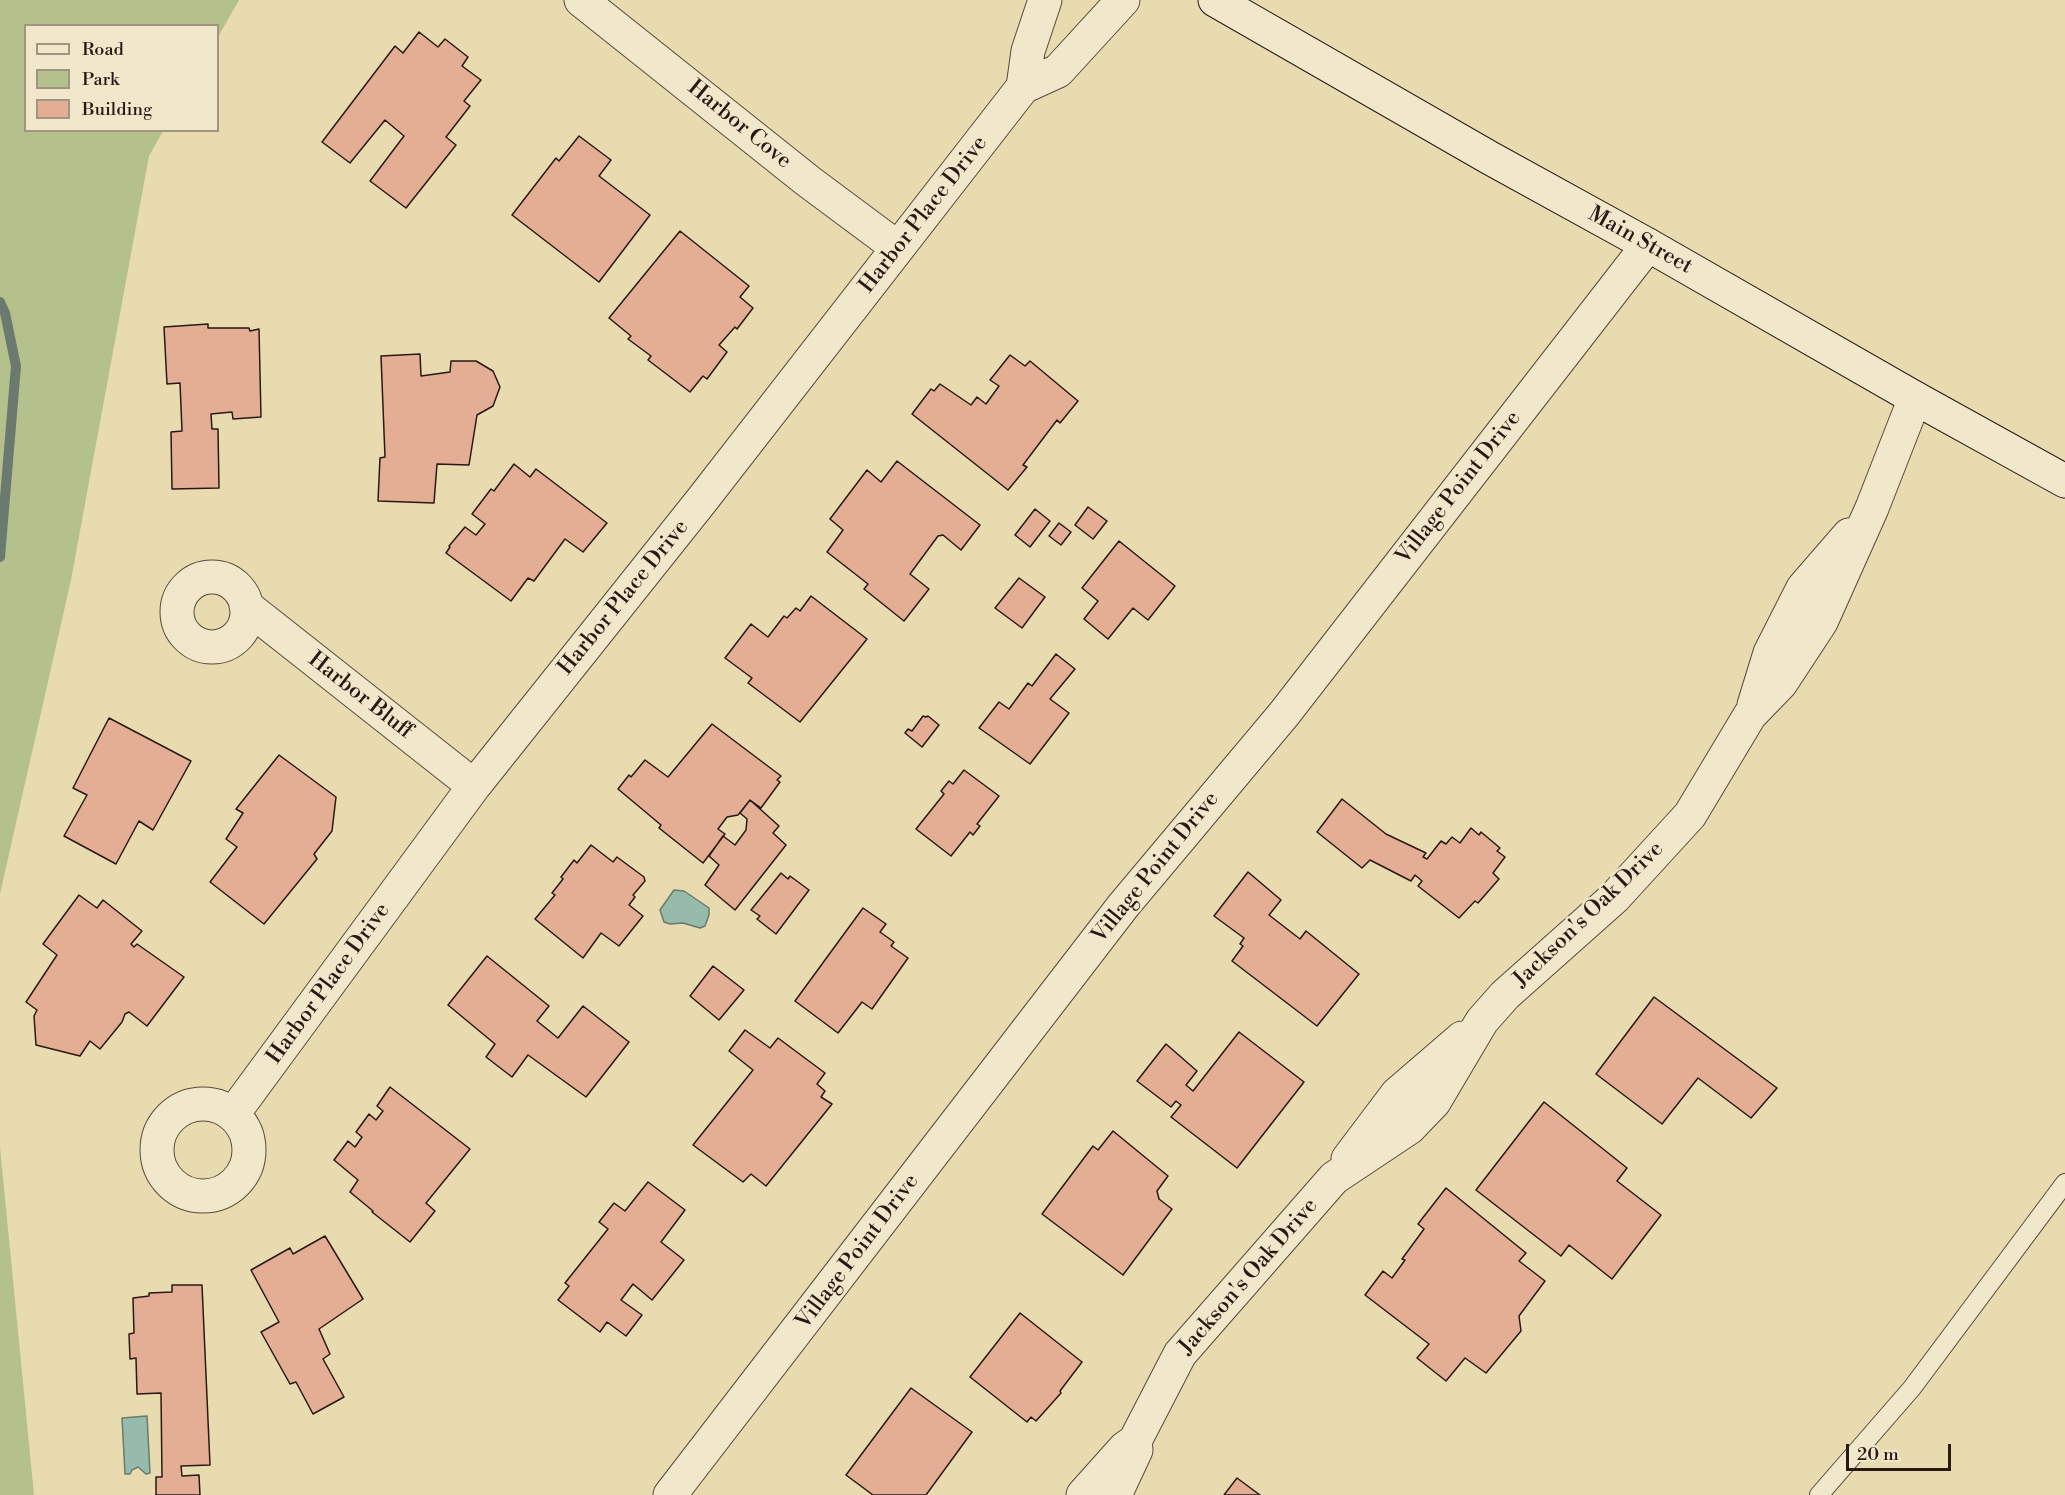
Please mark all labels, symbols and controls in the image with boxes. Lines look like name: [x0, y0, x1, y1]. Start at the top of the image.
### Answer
legend: [24, 24, 219, 132]
text: Road: [82, 38, 124, 61]
text: Park: [82, 68, 119, 91]
street label: Harbor Cove: [682, 75, 796, 175]
text: Building: [82, 98, 152, 121]
street label: Harbor Place Drive: [854, 131, 994, 299]
street label: Main Street: [1583, 202, 1697, 280]
street label: Village Point Drive: [1391, 406, 1527, 570]
street label: Harbor Place Drive: [553, 515, 695, 681]
street label: Harbor Bluff: [302, 647, 418, 745]
street label: Village Point Drive: [1087, 787, 1225, 949]
street label: Jackson's Oak Drive: [1508, 837, 1670, 993]
street label: Harbor Place Drive: [262, 898, 396, 1070]
street label: Village Point Drive: [791, 1169, 925, 1335]
street label: Jackson's Oak Drive: [1174, 1193, 1324, 1361]
scale bar: [1849, 1432, 1954, 1470]
text: 20 m: [1857, 1443, 1899, 1466]

